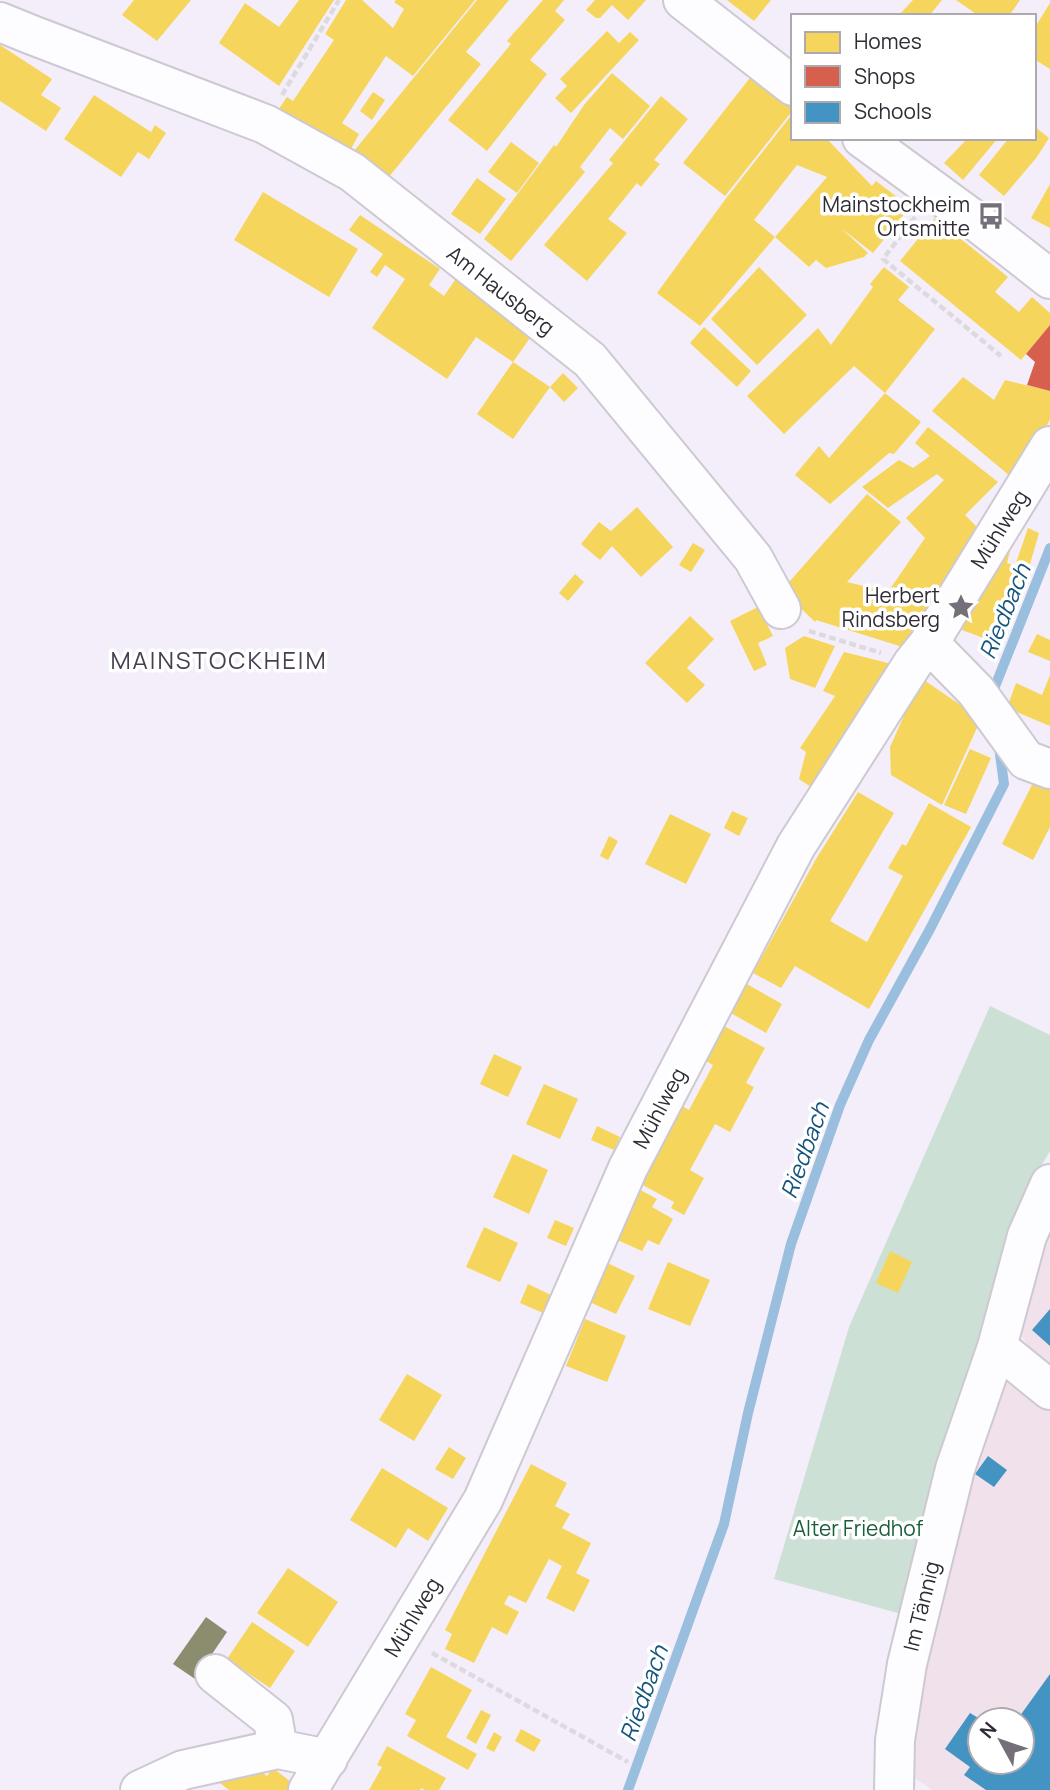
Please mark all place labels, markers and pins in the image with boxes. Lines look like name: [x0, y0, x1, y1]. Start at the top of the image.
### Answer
place label: Mainstockheim Ortsmitte: [822, 190, 970, 242]
bus stop icon: Mainstockheim Ortsmitte: [976, 201, 1006, 231]
place label: Herbert Rindsberg: [842, 581, 940, 633]
place icon: Herbert Rindsberg: [946, 592, 976, 622]

